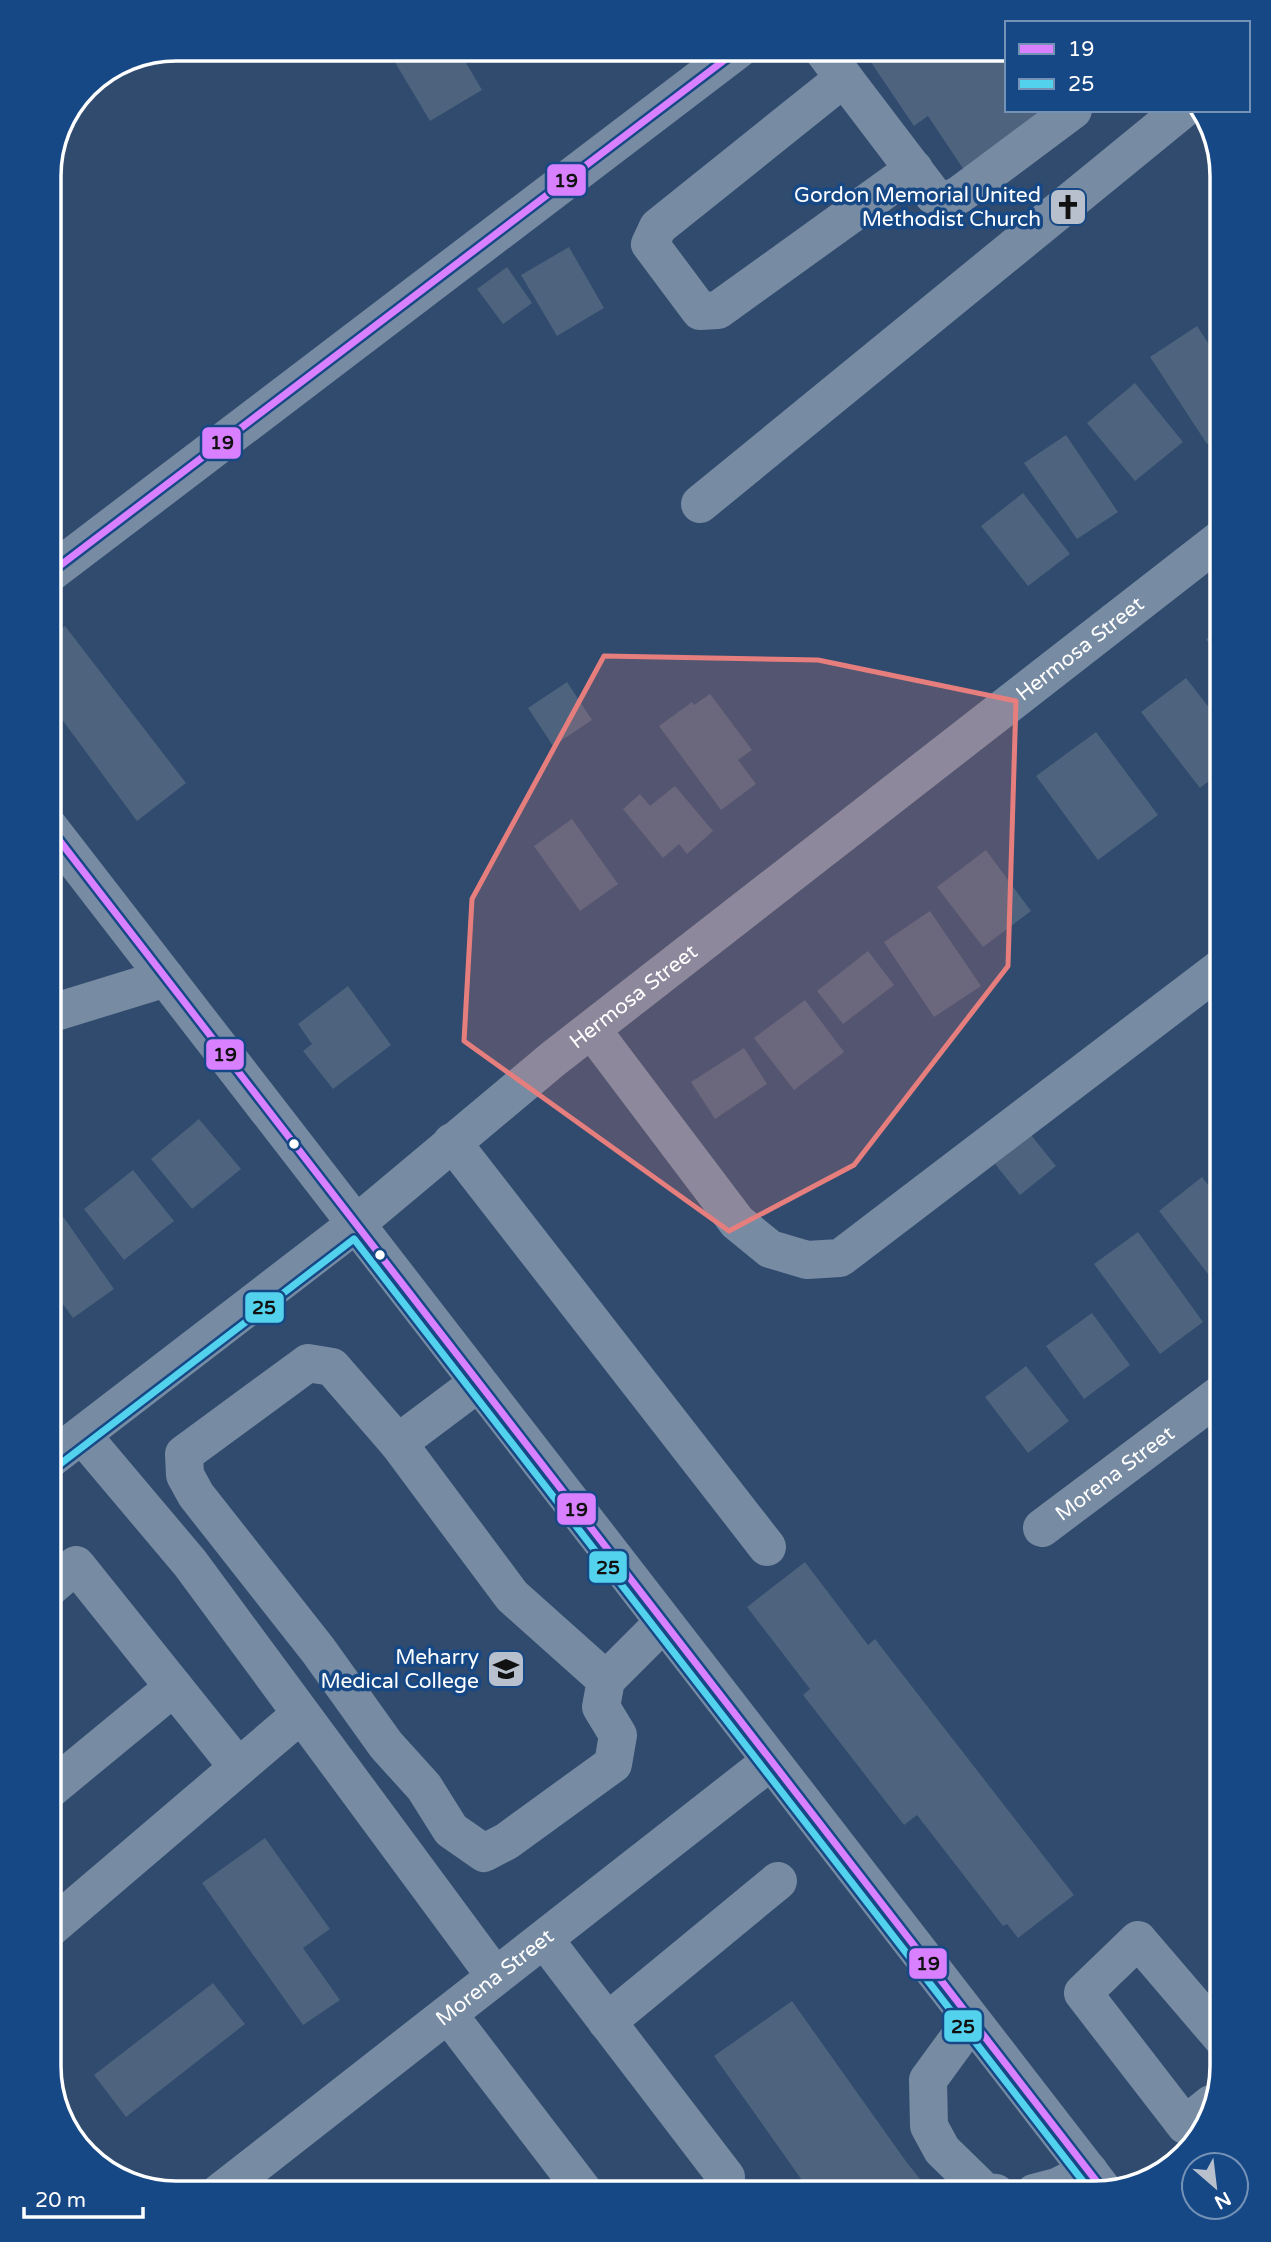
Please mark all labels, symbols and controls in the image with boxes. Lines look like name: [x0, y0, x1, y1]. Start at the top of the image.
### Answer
legend: [1005, 21, 1250, 112]
text: 19: [1068, 37, 1094, 62]
text: 25: [1068, 72, 1094, 97]
line badge: 19: [546, 163, 587, 197]
text: 19: [554, 170, 578, 192]
place label: Gordon Memorial United Methodist Church: [794, 183, 1041, 232]
church icon: Gordon Memorial United Methodist Church: [1047, 186, 1089, 228]
line badge: 19: [201, 426, 242, 460]
text: 19: [210, 432, 234, 454]
street label: Hermosa Street: [1011, 591, 1149, 706]
street label: Hermosa Street: [564, 939, 702, 1054]
line badge: 19: [205, 1038, 245, 1071]
text: 19: [213, 1044, 237, 1066]
unlabelled marker: [287, 1137, 301, 1151]
unlabelled marker: [373, 1248, 387, 1262]
line badge: 25: [244, 1291, 285, 1324]
text: 25: [252, 1297, 276, 1319]
street label: Morena Street: [1050, 1421, 1179, 1526]
line badge: 19: [556, 1492, 597, 1526]
text: 19: [564, 1499, 588, 1521]
line badge: 25: [588, 1550, 628, 1584]
text: 25: [596, 1557, 620, 1579]
place label: Meharry Medical College: [320, 1645, 479, 1694]
school or university icon: Meharry Medical College: [485, 1648, 527, 1690]
street label: Morena Street: [431, 1924, 558, 2031]
line badge: 19: [908, 1947, 948, 1980]
text: 19: [916, 1953, 940, 1975]
line badge: 25: [943, 2009, 983, 2043]
text: 25: [951, 2016, 975, 2038]
north arrow: [1180, 2151, 1250, 2221]
scale bar: [24, 2176, 144, 2220]
text: N: [1211, 2187, 1234, 2213]
text: 20 m: [35, 2188, 86, 2213]

